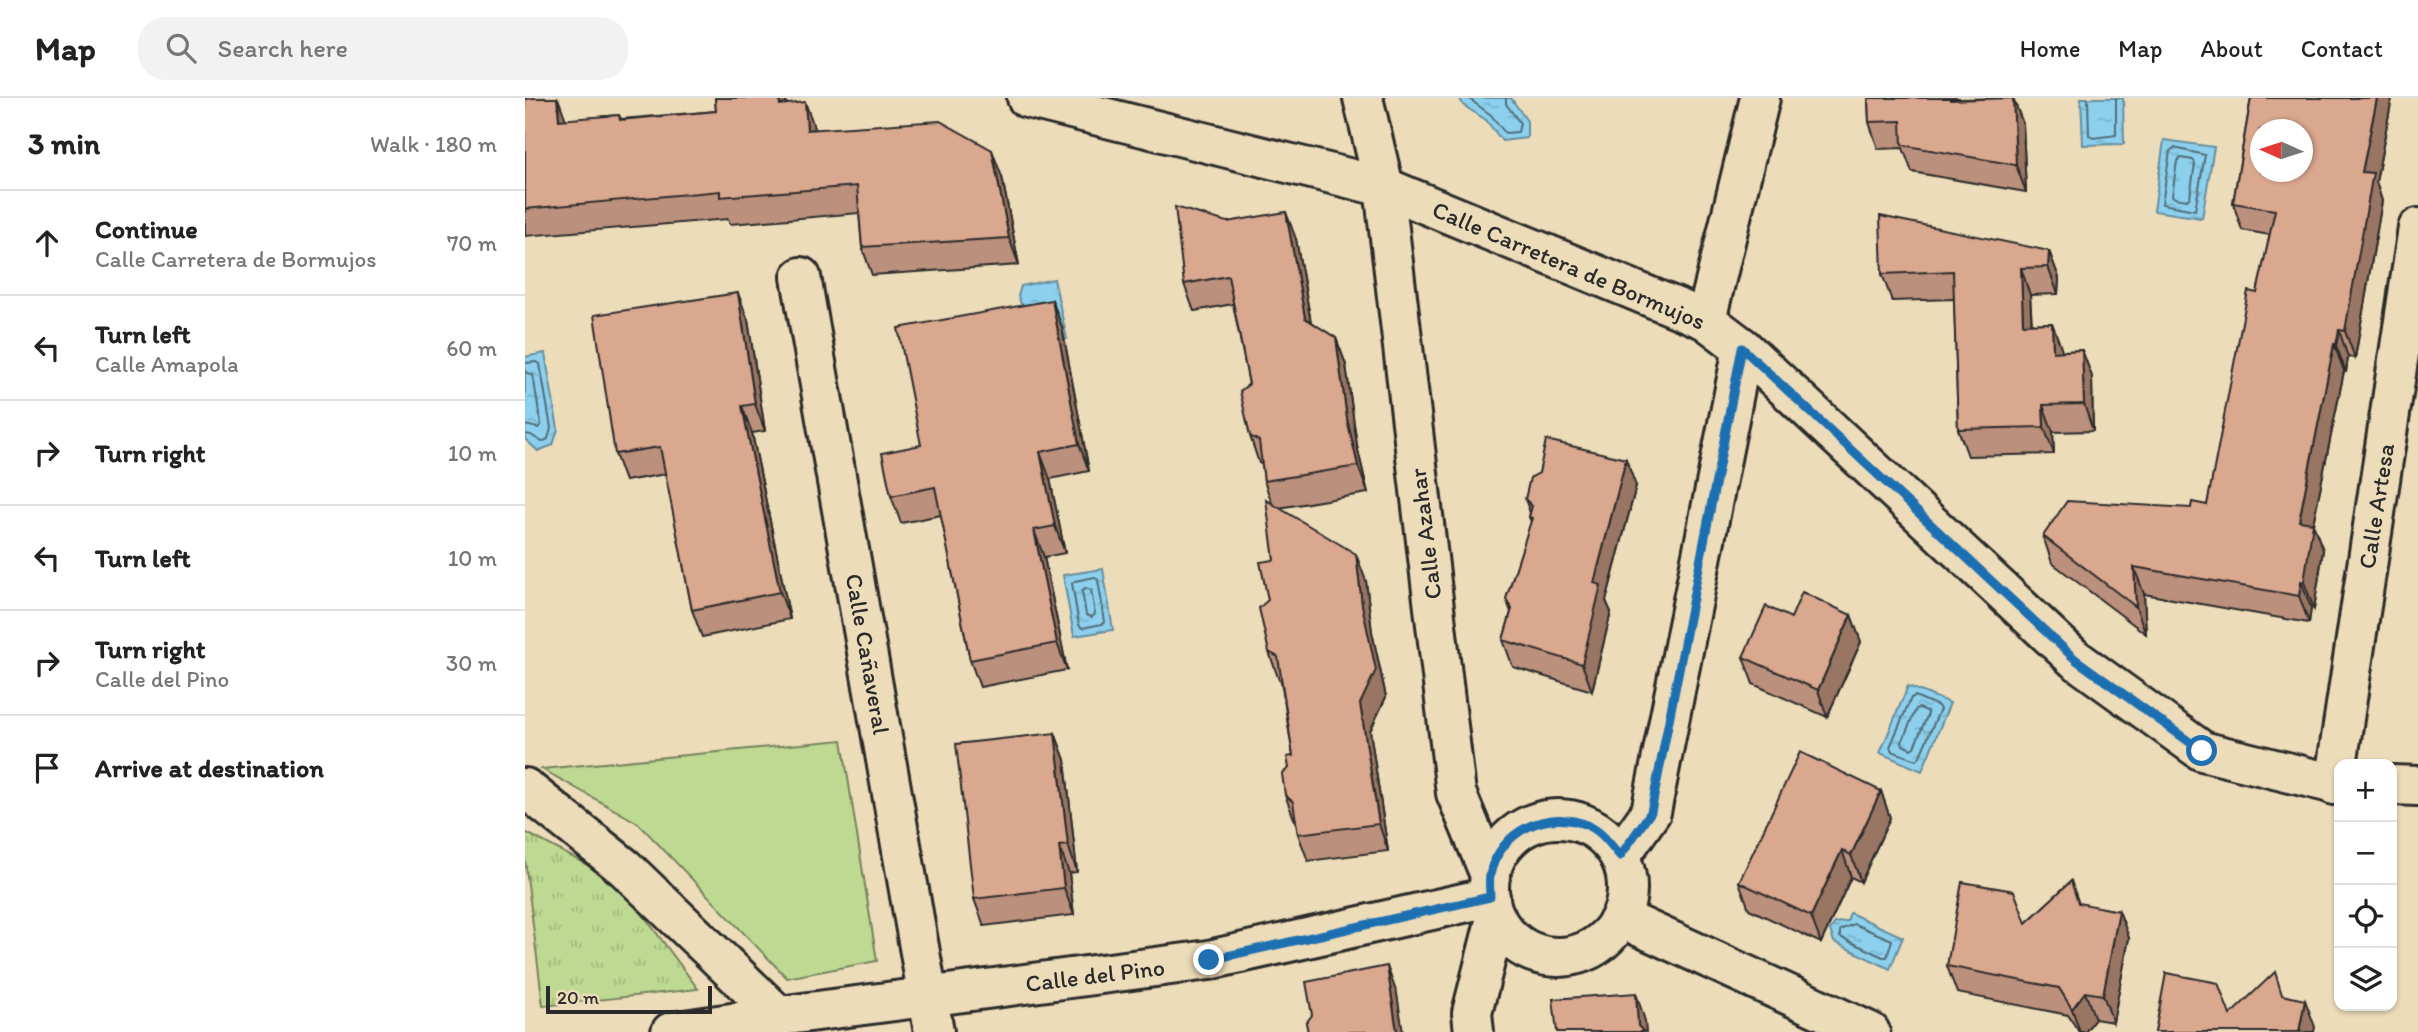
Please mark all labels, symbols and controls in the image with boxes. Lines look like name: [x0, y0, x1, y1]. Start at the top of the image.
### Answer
search box: [138, 17, 628, 80]
text: Map: [35, 29, 96, 68]
icon: search: [162, 29, 200, 67]
text: Search here: [218, 32, 348, 64]
text: Home: [2020, 34, 2080, 63]
text: Map: [2118, 34, 2162, 63]
text: About: [2200, 34, 2263, 63]
text: Contact: [2301, 34, 2383, 63]
north arrow: [2250, 119, 2313, 182]
text: 3 min: [28, 125, 100, 162]
text: Walk · 180 m: [370, 130, 497, 158]
street label: Calle Carretera de Bormujos: [1428, 194, 1710, 336]
text: Continue: [95, 213, 198, 245]
icon: ahead: [28, 224, 66, 262]
text: 70 m: [447, 229, 497, 257]
text: Calle Carretera de Bormujos: [95, 245, 376, 273]
text: Turn left: [95, 318, 191, 350]
icon: left: [28, 329, 66, 367]
text: 60 m: [446, 334, 497, 362]
text: Calle Amapola: [95, 350, 239, 378]
icon: right: [28, 434, 66, 472]
text: Turn right: [95, 437, 206, 469]
text: 10 m: [448, 439, 497, 467]
street label: Calle Artesa: [2352, 441, 2400, 571]
street label: Calle Azahar: [1403, 467, 1447, 601]
icon: left: [28, 539, 66, 577]
text: Turn left: [95, 542, 191, 574]
text: 10 m: [448, 544, 497, 572]
street label: Calle Cañaveral: [840, 571, 896, 737]
text: Turn right: [95, 633, 206, 665]
icon: right: [28, 644, 66, 682]
text: 30 m: [446, 649, 497, 677]
text: Calle del Pino: [95, 665, 229, 693]
route start: [2186, 735, 2217, 766]
icon: arrive: [28, 749, 66, 787]
text: Arrive at destination: [95, 752, 324, 784]
map controls: [2334, 759, 2397, 1011]
button: +: [2334, 759, 2397, 822]
button: −: [2334, 822, 2397, 885]
button: locate: [2334, 885, 2397, 948]
route end: [1193, 944, 1224, 975]
button: layers: [2334, 948, 2397, 1011]
street label: Calle del Pino: [1024, 952, 1166, 998]
scale bar: [546, 983, 712, 1015]
text: 20 m: [557, 986, 599, 1009]

